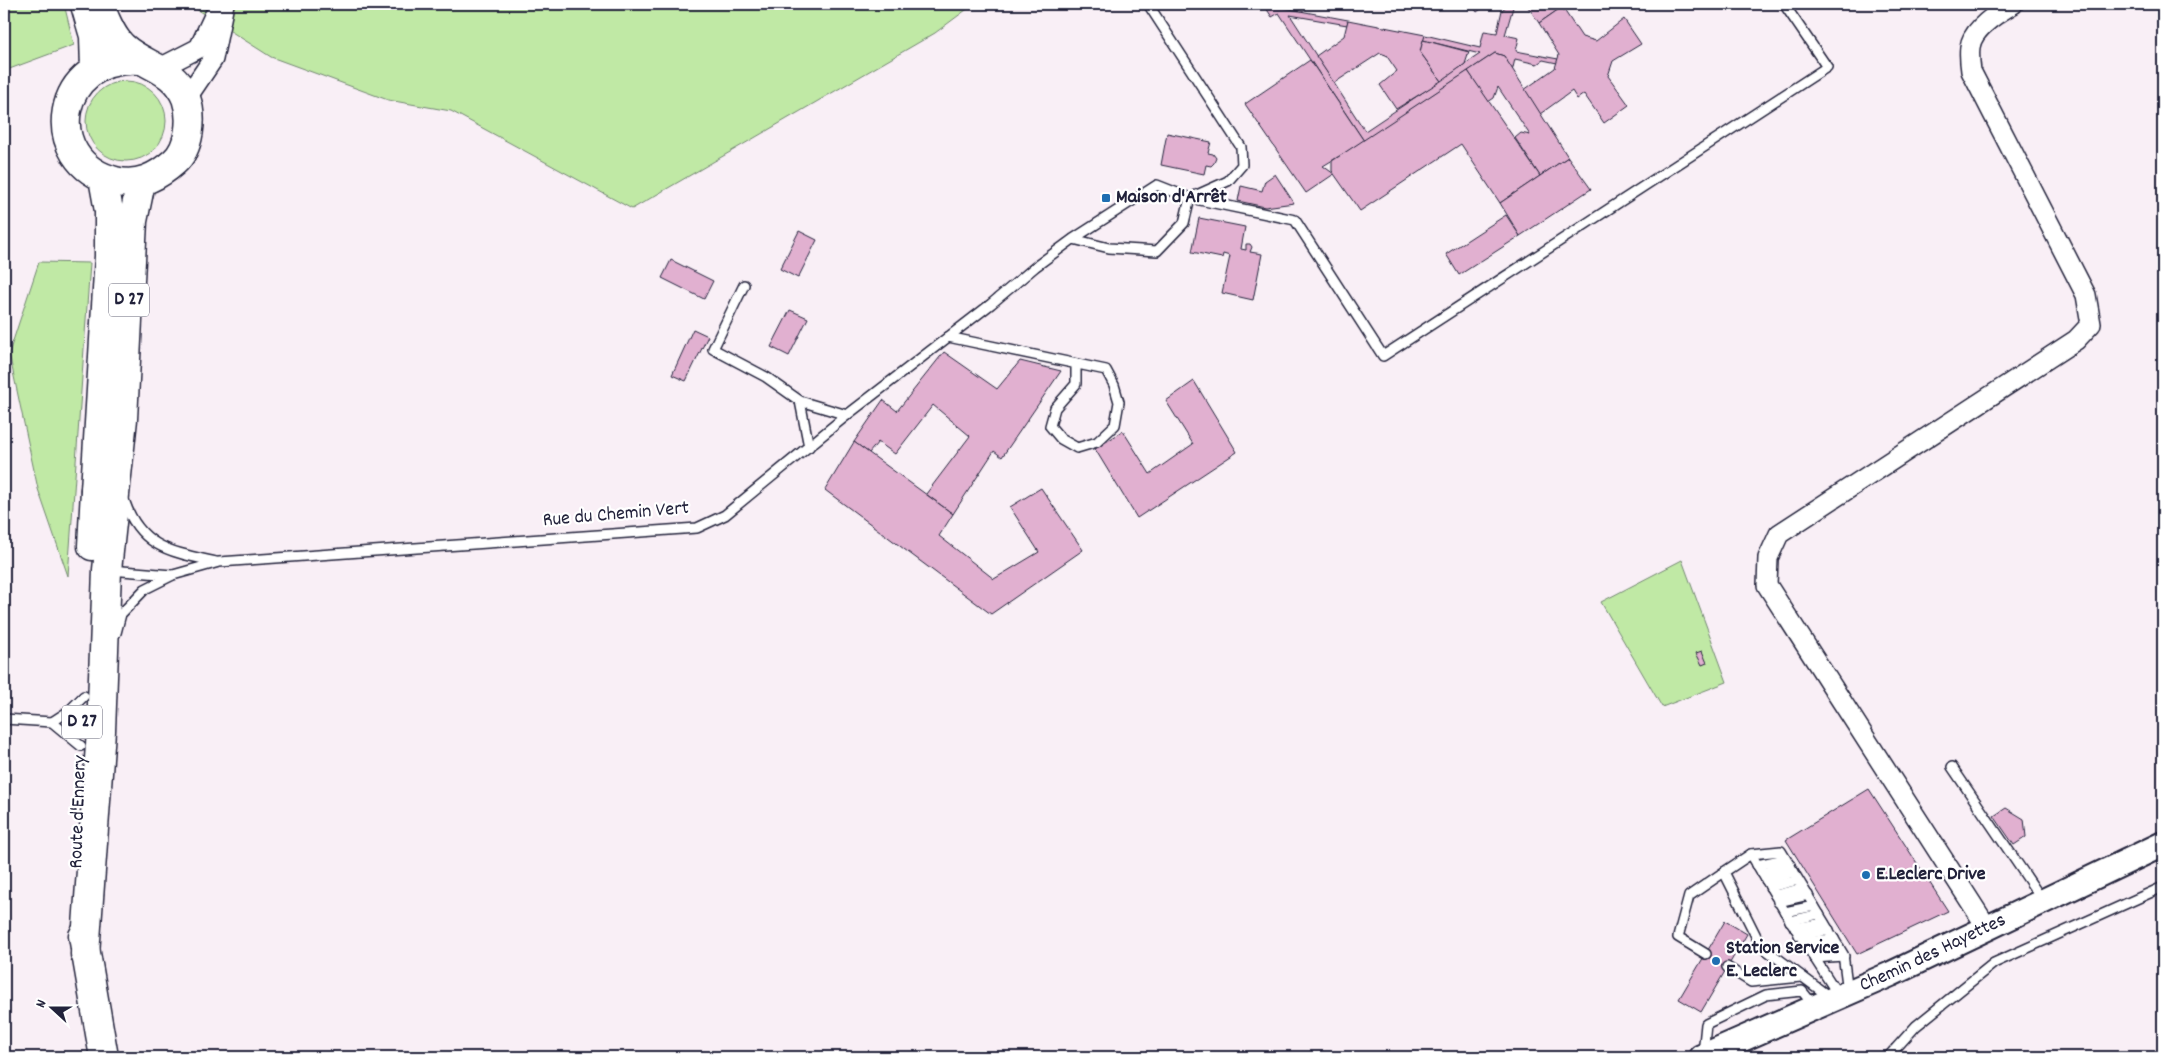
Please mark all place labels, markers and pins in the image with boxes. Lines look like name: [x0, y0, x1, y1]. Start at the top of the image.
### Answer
place label: Maison d'Arrêt: [1116, 184, 1228, 212]
marker: Maison d'Arrêt: [1100, 192, 1112, 204]
place label: E.Leclerc Drive: [1876, 861, 1986, 889]
marker: E.Leclerc Drive: [1860, 869, 1872, 881]
place label: Station Service E. Leclerc: [1726, 935, 1839, 986]
marker: Station Service E. Leclerc: [1710, 955, 1722, 967]

